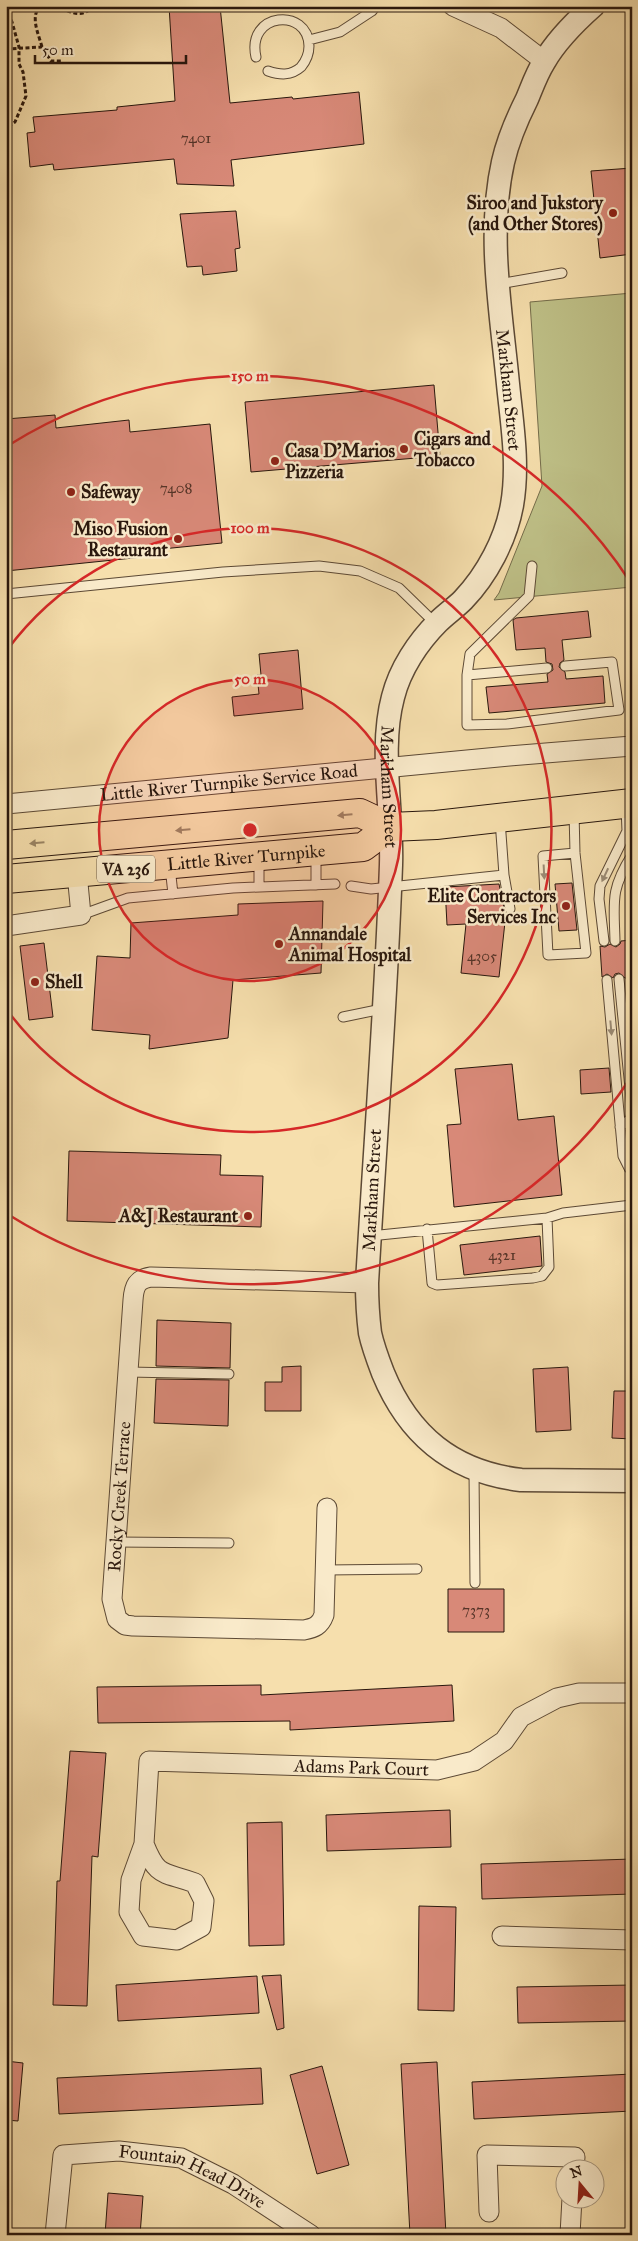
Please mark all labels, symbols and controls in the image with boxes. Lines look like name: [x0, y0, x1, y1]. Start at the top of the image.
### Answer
scale bar: [35, 32, 186, 64]
text: 50 m: [42, 41, 74, 59]
house number: 7401: [181, 129, 211, 147]
place label: Siroo and Jukstory (and Other Stores): [466, 192, 605, 236]
marker: Siroo and Jukstory (and Other Stores): [607, 207, 619, 219]
street label: Markham Street: [491, 328, 526, 452]
text: 150 m: [231, 367, 269, 385]
place label: Cigars and Tobacco: [413, 428, 492, 471]
place label: Casa D'Marios Pizzeria: [285, 440, 396, 483]
marker: Cigars and Tobacco: [398, 443, 410, 455]
marker: Casa D'Marios Pizzeria: [269, 455, 281, 467]
house number: 7408: [160, 479, 192, 497]
place label: Safeway: [81, 481, 141, 504]
marker: Safeway: [65, 486, 77, 498]
place label: Miso Fusion Restaurant: [73, 518, 169, 561]
text: 100 m: [230, 519, 270, 537]
marker: Miso Fusion Restaurant: [172, 533, 184, 545]
text: 50 m: [234, 670, 266, 688]
street label: Markham Street: [376, 725, 402, 849]
street label: Little River Turnpike Service Road: [99, 759, 359, 806]
one-way arrow: [336, 811, 352, 819]
centre of rings: [241, 821, 259, 839]
one-way arrow: [174, 826, 190, 834]
one-way arrow: [29, 839, 45, 847]
street label: Little River Turnpike: [166, 839, 326, 876]
road number: VA 236: [97, 856, 155, 882]
one-way arrow: [540, 865, 548, 881]
one-way arrow: [601, 868, 609, 882]
place label: Elite Contractors Services Inc: [427, 885, 556, 928]
marker: Elite Contractors Services Inc: [560, 900, 572, 912]
place label: Annandale Animal Hospital: [288, 923, 412, 967]
marker: Annandale Animal Hospital: [273, 938, 285, 950]
house number: 4305: [467, 947, 497, 965]
place label: Shell: [45, 971, 84, 993]
marker: Shell: [29, 976, 41, 988]
one-way arrow: [607, 1020, 615, 1036]
street label: Markham Street: [358, 1128, 386, 1252]
place label: A&J Restaurant: [118, 1205, 239, 1228]
marker: A&J Restaurant: [242, 1210, 254, 1222]
house number: 4321: [488, 1246, 516, 1264]
street label: Rocky Creek Terrace: [103, 1421, 135, 1572]
house number: 7373: [462, 1601, 490, 1619]
street label: Adams Park Court: [292, 1754, 430, 1781]
street label: Fountain Head Drive: [117, 2140, 270, 2213]
north arrow: [556, 2158, 606, 2208]
text: N: [568, 2162, 585, 2182]

